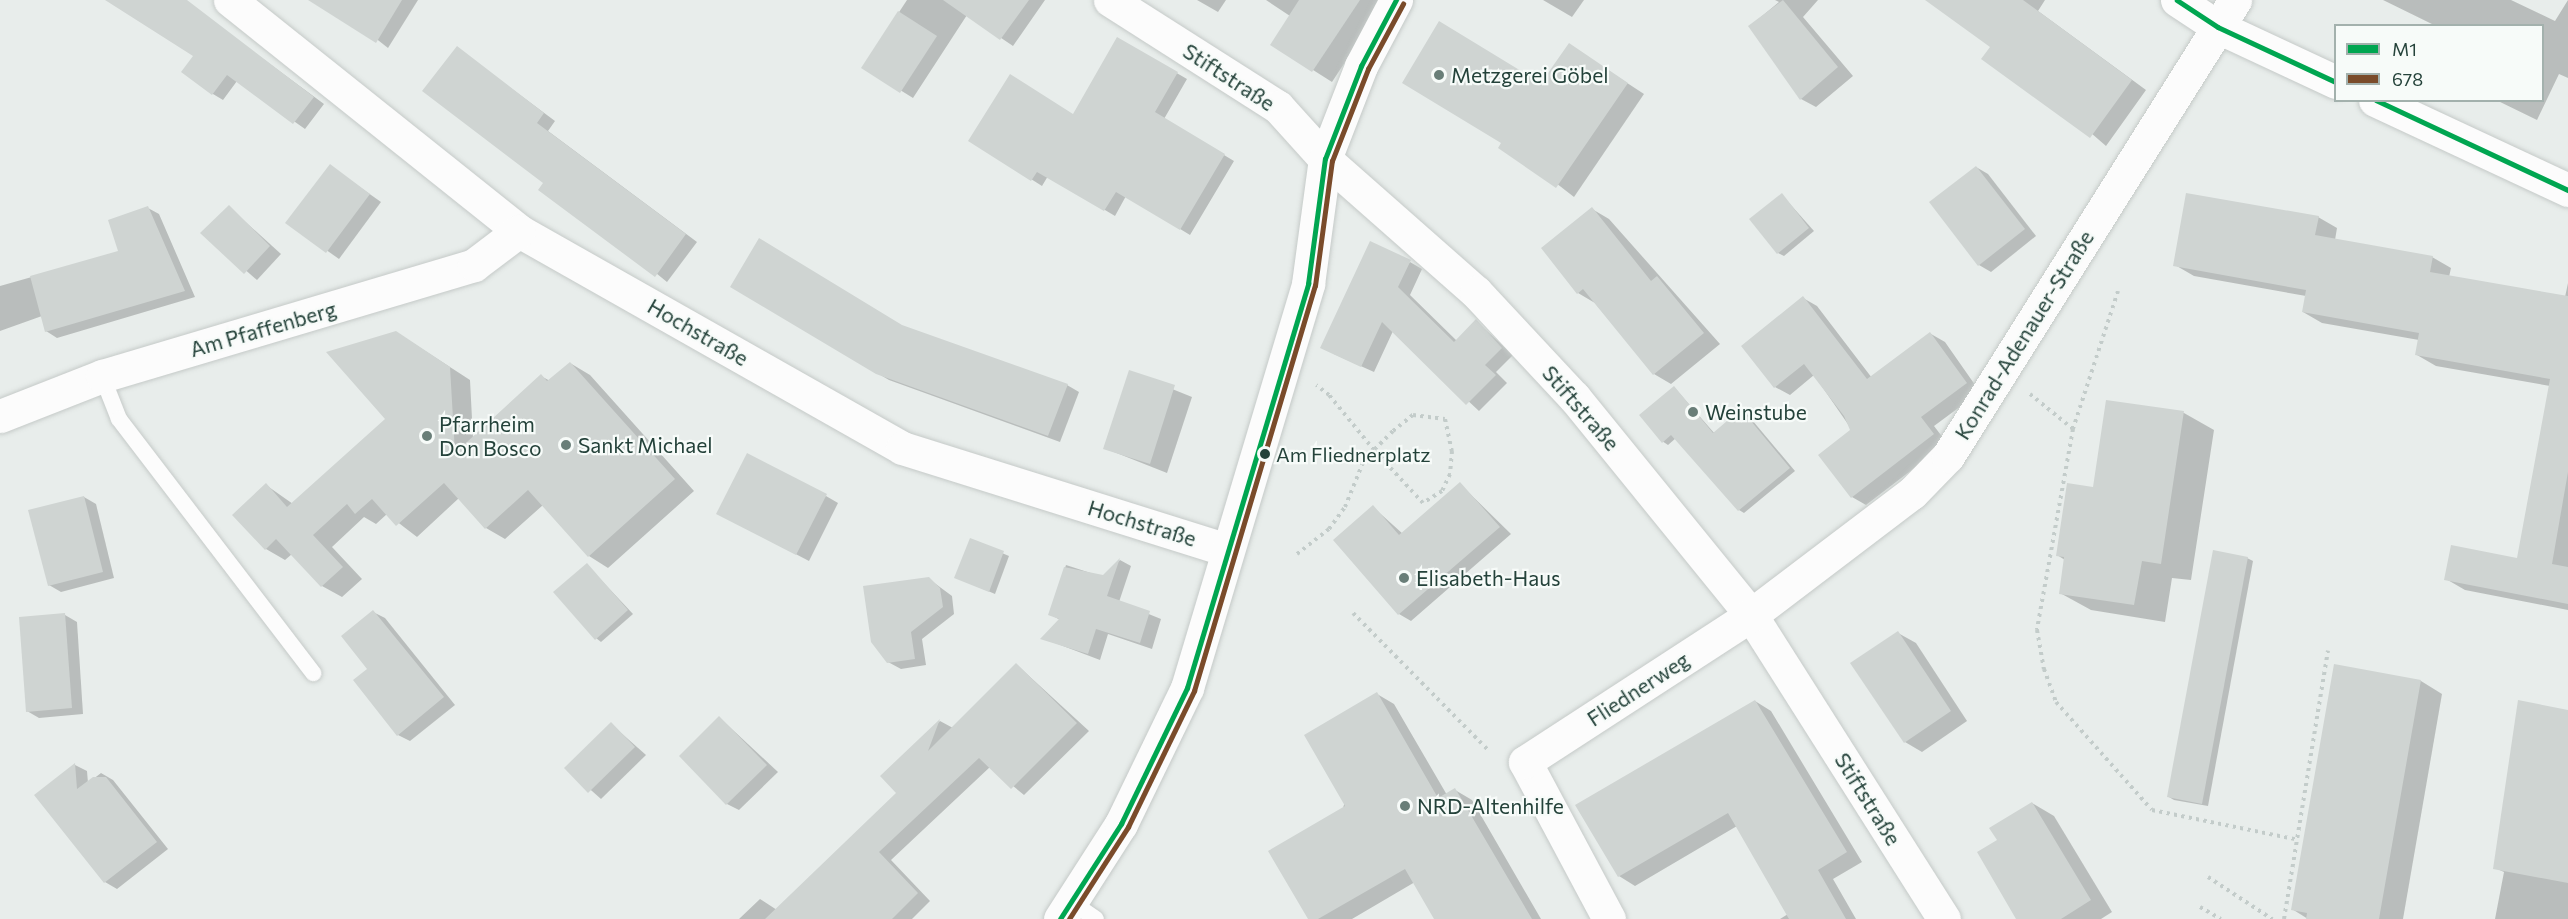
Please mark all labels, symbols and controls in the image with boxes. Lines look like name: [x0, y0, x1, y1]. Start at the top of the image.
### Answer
legend: [2334, 24, 2544, 102]
street label: Stiftstraße: [1178, 38, 1280, 116]
text: M1: [2392, 38, 2417, 60]
place label: Metzgerei Göbel: [1451, 62, 1609, 88]
marker: Metzgerei Göbel: [1432, 68, 1446, 82]
text: 678: [2392, 68, 2423, 90]
street label: Konrad-Adenauer-Straße: [1949, 226, 2099, 444]
street label: Hochstraße: [643, 293, 753, 371]
street label: Am Pfaffenberg: [187, 296, 339, 362]
street label: Stiftstraße: [1537, 360, 1625, 456]
place label: Weinstube: [1705, 399, 1807, 425]
marker: Weinstube: [1686, 405, 1700, 419]
place label: Pfarrheim Don Bosco: [439, 411, 541, 461]
marker: Pfarrheim Don Bosco: [420, 429, 434, 443]
place label: Sankt Michael: [578, 432, 713, 458]
marker: Sankt Michael: [559, 438, 573, 452]
place label: Am Fliednerplatz: [1276, 442, 1430, 466]
marker: Am Fliednerplatz: [1259, 448, 1271, 460]
street label: Hochstraße: [1085, 495, 1199, 551]
place label: Elisabeth-Haus: [1416, 565, 1561, 591]
marker: Elisabeth-Haus: [1397, 571, 1411, 585]
street label: Fliednerweg: [1582, 647, 1694, 731]
street label: Stiftstraße: [1830, 748, 1906, 850]
place label: NRD-Altenhilfe: [1417, 793, 1564, 819]
marker: NRD-Altenhilfe: [1398, 799, 1412, 813]

